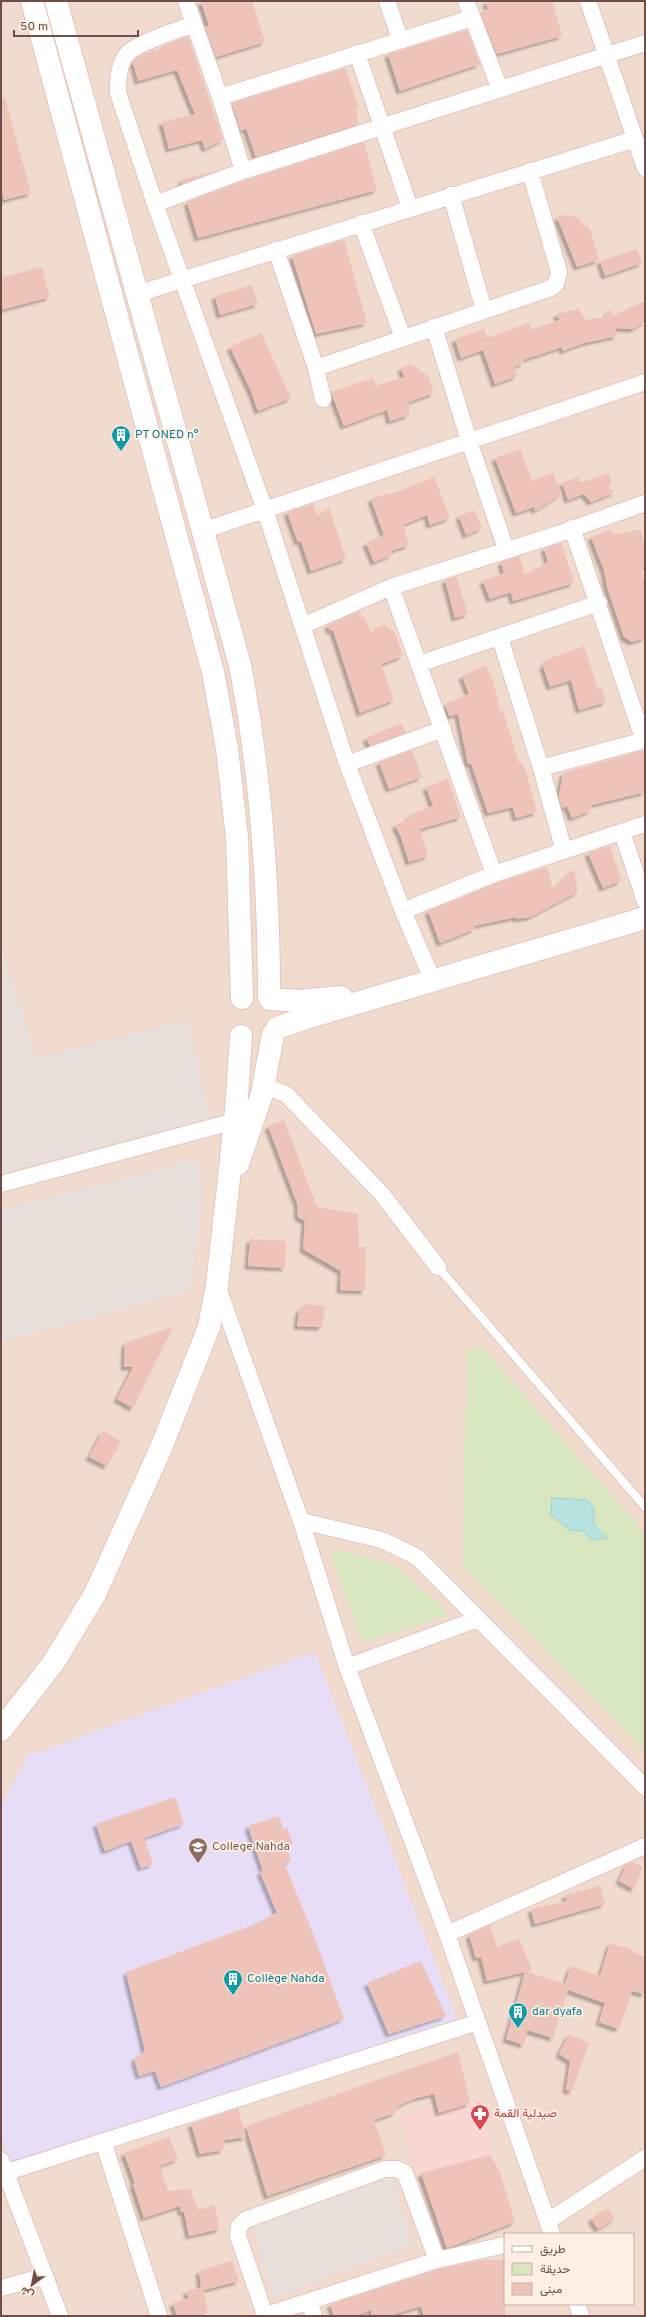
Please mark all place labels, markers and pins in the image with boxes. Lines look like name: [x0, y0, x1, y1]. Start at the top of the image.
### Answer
building icon: PT ONED n°: [110, 424, 132, 452]
place label: PT ONED n°: [135, 427, 199, 443]
school or university icon: College Nahda: [187, 1836, 209, 1864]
place label: College Nahda: [212, 1839, 290, 1855]
building icon: Collège Nahda: [222, 1968, 244, 1996]
place label: Collège Nahda: [247, 1971, 325, 1987]
building icon: dar dyafa: [507, 2001, 529, 2029]
place label: dar dyafa: [532, 2004, 582, 2020]
pharmacy icon: صيدلية القمة: [469, 2103, 491, 2131]
place label: صيدلية القمة: [494, 2106, 557, 2122]

